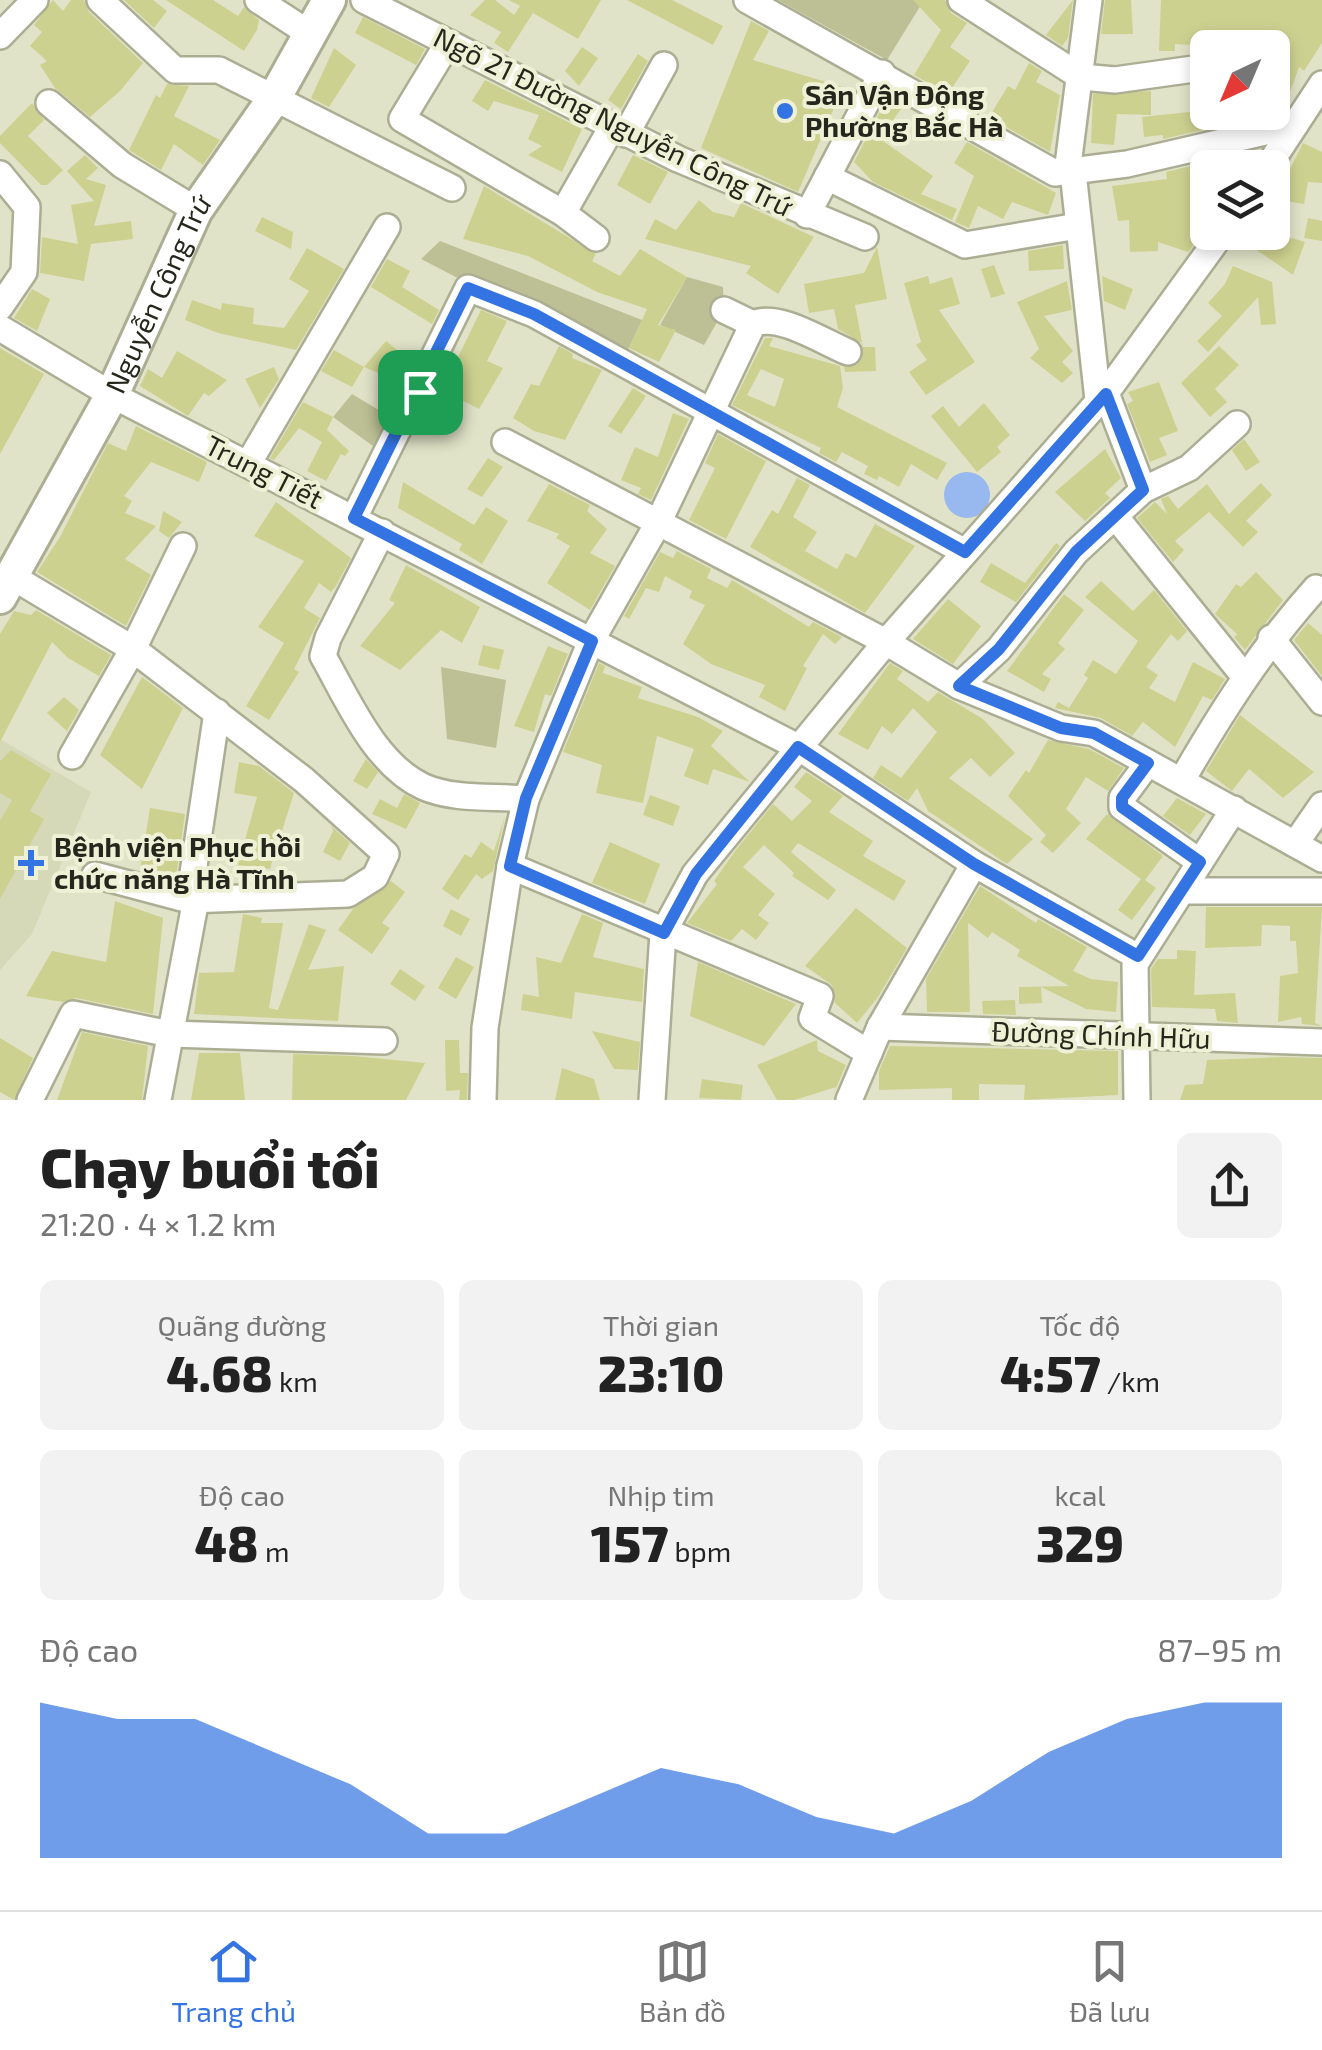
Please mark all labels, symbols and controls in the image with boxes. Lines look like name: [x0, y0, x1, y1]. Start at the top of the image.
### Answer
street label: Ngõ 21 Đường Nguyễn Công Trứ: [429, 19, 799, 223]
north arrow: [1190, 30, 1290, 130]
map controls: [1190, 30, 1290, 250]
place label: Sân Vận Động Phường Bắc Hà: [805, 77, 1003, 143]
marker: Sân Vận Động Phường Bắc Hà: [774, 100, 796, 122]
button: layers: [1190, 150, 1290, 250]
street label: Nguyễn Công Trứ: [97, 186, 219, 398]
pin: [378, 350, 463, 435]
icon: arrive: [393, 365, 448, 420]
street label: Trung Tiết: [200, 427, 329, 515]
place label: Bệnh viện Phục hồi chức năng Hà Tĩnh: [54, 829, 301, 895]
marker: Bệnh viện Phục hồi chức năng Hà Tĩnh: [18, 850, 44, 876]
street label: Đường Chính Hữu: [991, 1013, 1211, 1055]
text: Chạy buổi tối: [40, 1133, 380, 1199]
button: share: [1177, 1133, 1282, 1238]
text: 21:20 · 4 × 1.2 km: [40, 1204, 276, 1242]
text: Quãng đường: [158, 1308, 326, 1342]
text: Thời gian: [603, 1308, 719, 1342]
text: Tốc độ: [1040, 1308, 1120, 1342]
text: 4.68: [166, 1342, 273, 1402]
text: 23:10: [598, 1342, 724, 1402]
text: 4:57: [1000, 1342, 1101, 1402]
text: km: [273, 1364, 318, 1398]
text: /km: [1101, 1364, 1160, 1398]
text: Độ cao: [199, 1478, 285, 1512]
text: Nhịp tim: [607, 1478, 715, 1512]
text: kcal: [1054, 1478, 1106, 1512]
text: 48: [195, 1512, 259, 1572]
text: 157: [591, 1512, 668, 1572]
text: 329: [1036, 1512, 1124, 1572]
text: m: [259, 1534, 289, 1568]
text: bpm: [668, 1534, 731, 1568]
text: Độ cao: [40, 1630, 138, 1668]
text: 87–95 m: [1157, 1630, 1282, 1668]
tab: Trang chủ: [172, 1934, 296, 2028]
tab: Bản đồ: [639, 1934, 726, 2028]
tab: Đã lưu: [1069, 1934, 1150, 2028]

